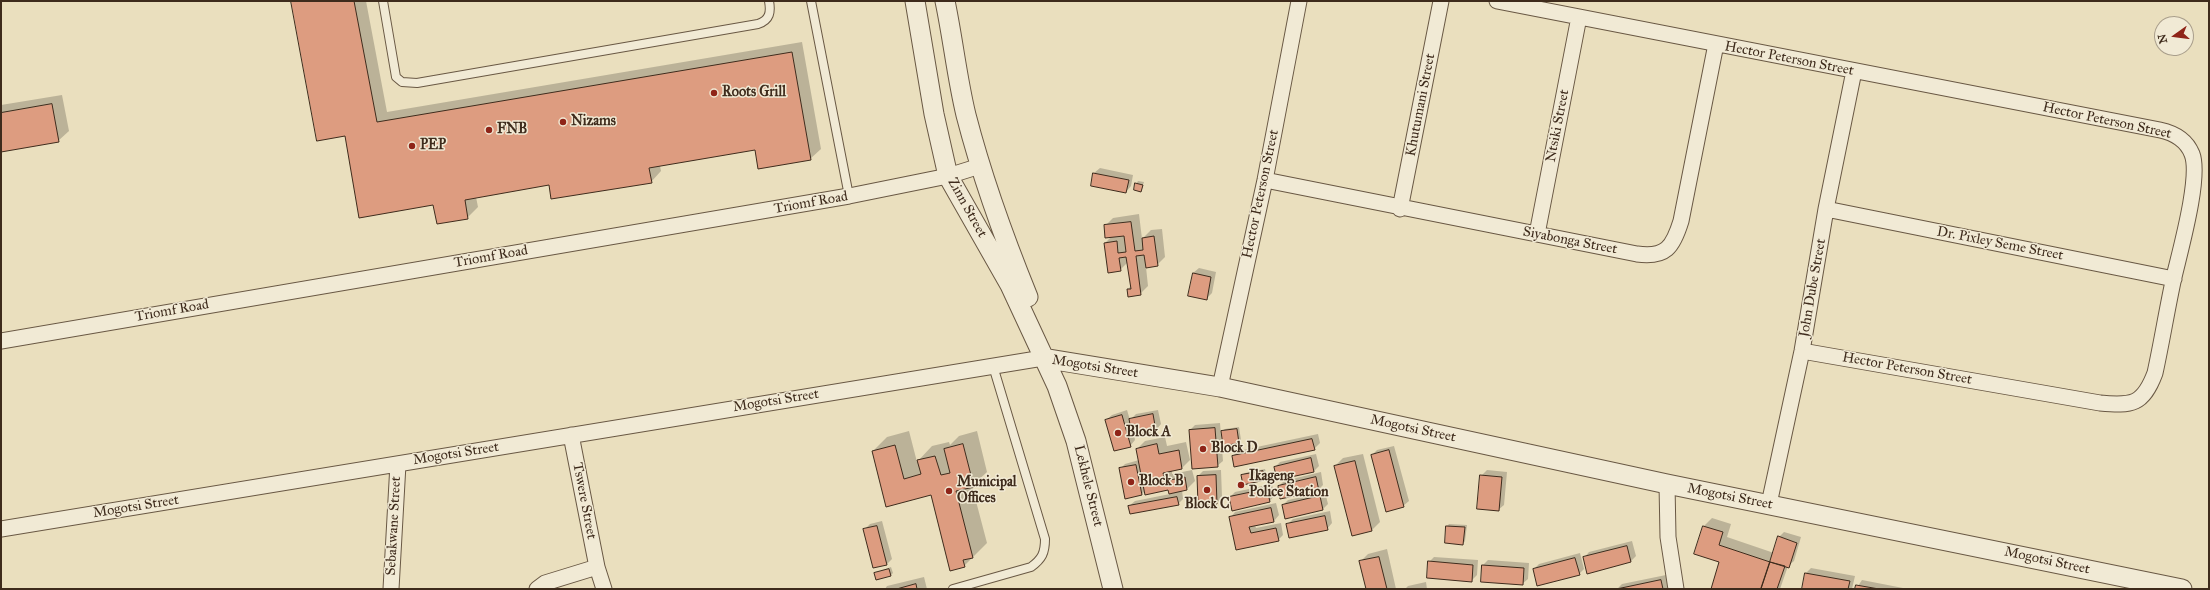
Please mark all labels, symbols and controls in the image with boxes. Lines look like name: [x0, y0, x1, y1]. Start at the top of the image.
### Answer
north arrow: [2154, 16, 2194, 56]
text: N: [2155, 33, 2170, 45]
street label: Hector Peterson Street: [1723, 38, 1855, 80]
street label: Khutumani Street: [1403, 52, 1439, 158]
place label: Roots Grill: [722, 85, 786, 101]
marker: Roots Grill: [709, 88, 719, 98]
street label: Ntsiki Street: [1543, 88, 1573, 164]
street label: Hector Peterson Street: [2041, 99, 2173, 143]
place label: Nizams: [571, 114, 616, 130]
marker: Nizams: [558, 117, 568, 127]
place label: FNB: [497, 122, 527, 138]
marker: FNB: [484, 125, 494, 135]
street label: Hector Peterson Street: [1239, 128, 1283, 260]
place label: PEP: [420, 138, 446, 154]
marker: PEP: [407, 141, 417, 151]
street label: Zinn Street: [944, 175, 990, 241]
street label: Triomf Road: [773, 188, 849, 218]
street label: Siyabonga Street: [1521, 224, 1619, 258]
street label: Dr. Pixley Seme Street: [1935, 224, 2065, 264]
street label: John Dube Street: [1796, 237, 1830, 339]
street label: Triomf Road: [453, 242, 529, 272]
street label: Triomf Road: [134, 296, 210, 326]
street label: Hector Peterson Street: [1841, 349, 1973, 389]
street label: Mogotsi Street: [1051, 352, 1139, 382]
street label: Mogotsi Street: [732, 386, 820, 416]
street label: Mogotsi Street: [1369, 412, 1457, 446]
place label: Block A: [1126, 425, 1171, 441]
marker: Block A: [1113, 428, 1123, 438]
street label: Mogotsi Street: [412, 439, 500, 469]
place label: Block D: [1211, 441, 1258, 457]
street label: Lekhele Street: [1070, 443, 1106, 529]
marker: Block D: [1198, 444, 1208, 454]
street label: Tswere Street: [568, 461, 600, 541]
place label: Ikageng Police Station: [1249, 469, 1329, 502]
place label: Block B: [1139, 474, 1184, 490]
place label: Municipal Offices: [957, 475, 1017, 508]
street label: Sebakwane Street: [383, 476, 405, 576]
marker: Block B: [1126, 477, 1136, 487]
marker: Ikageng Police Station: [1236, 480, 1246, 490]
street label: Mogotsi Street: [1686, 480, 1774, 514]
marker: Block C: [1202, 485, 1212, 495]
marker: Municipal Offices: [944, 486, 954, 496]
street label: Mogotsi Street: [92, 492, 180, 522]
place label: Block C: [1184, 497, 1230, 513]
street label: Mogotsi Street: [2003, 544, 2091, 578]

